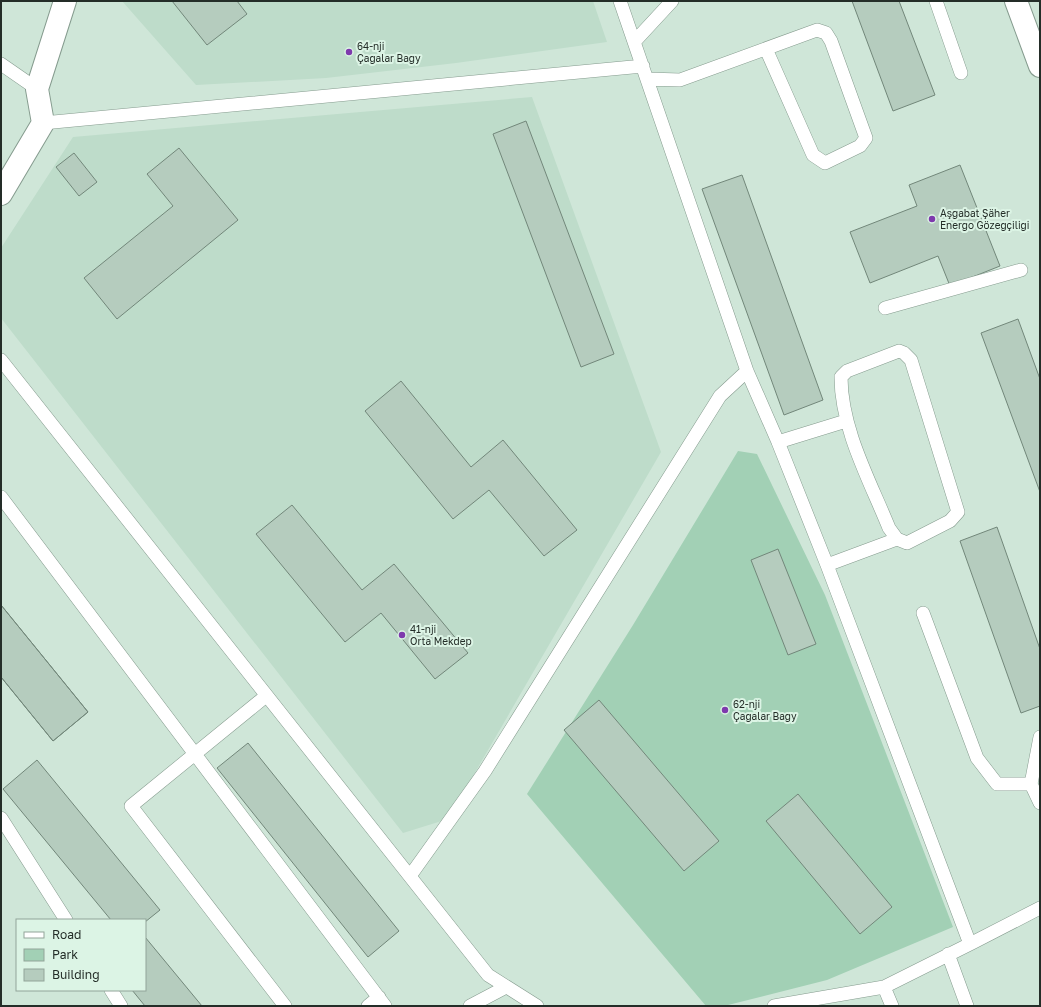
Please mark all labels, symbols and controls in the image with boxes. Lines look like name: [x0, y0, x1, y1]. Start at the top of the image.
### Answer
place label: 64-nji Çagalar Bagy: [357, 40, 421, 64]
marker: 64-nji Çagalar Bagy: [344, 47, 354, 57]
place label: Aşgabat Şäher Energo Gözegçiligi: [940, 207, 1029, 231]
marker: Aşgabat Şäher Energo Gözegçiligi: [927, 214, 937, 224]
place label: 41-nji Orta Mekdep: [410, 623, 472, 647]
marker: 41-nji Orta Mekdep: [397, 630, 407, 640]
place label: 62-nji Çagalar Bagy: [733, 698, 797, 722]
marker: 62-nji Çagalar Bagy: [720, 705, 730, 715]
legend: [16, 919, 146, 991]
text: Road: [52, 927, 81, 942]
text: Park: [52, 947, 78, 962]
text: Building: [52, 967, 100, 982]

